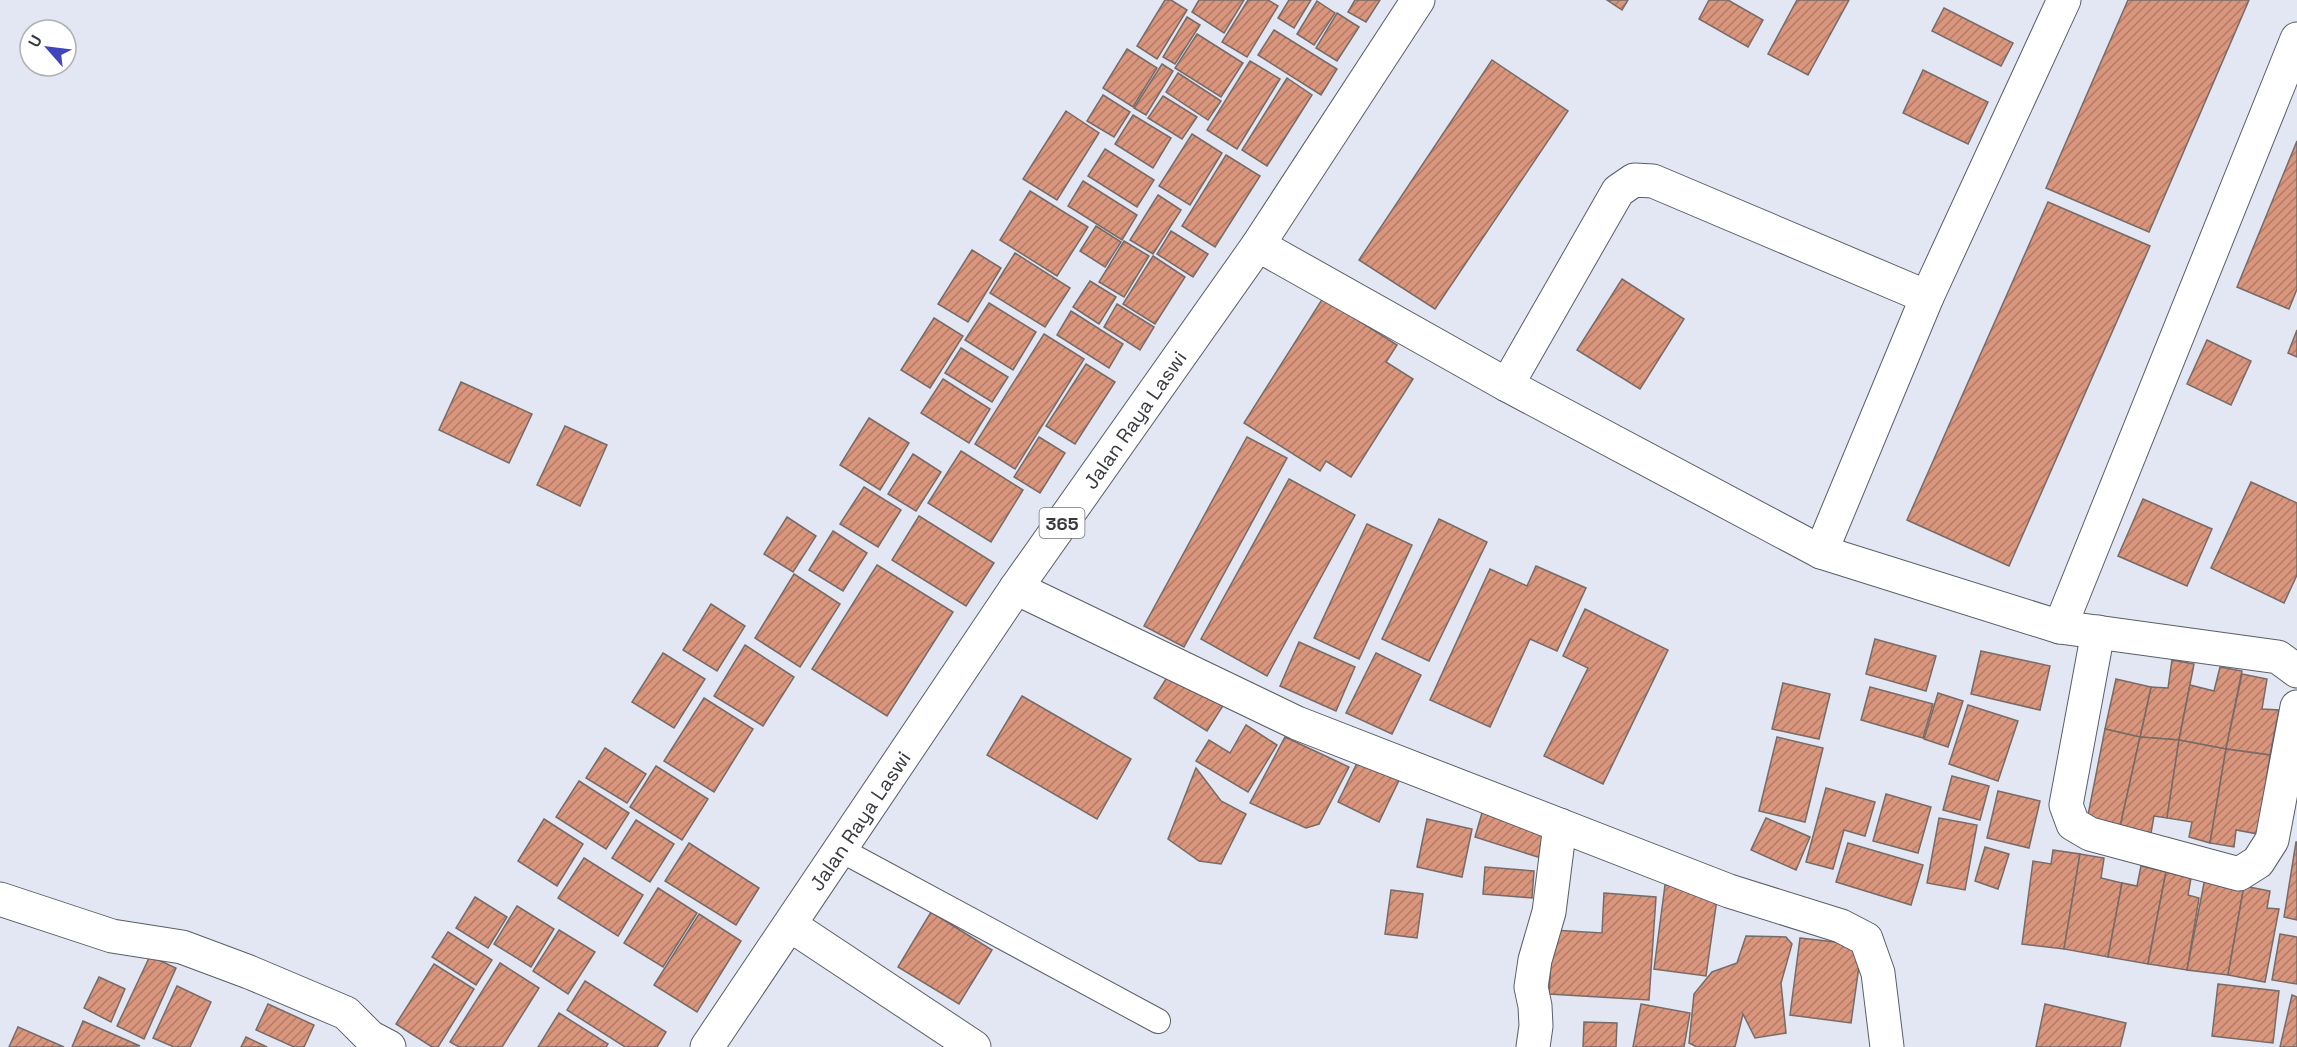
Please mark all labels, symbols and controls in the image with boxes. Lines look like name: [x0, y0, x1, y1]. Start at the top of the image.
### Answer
north arrow: [18, 18, 78, 78]
text: U: [23, 32, 47, 51]
street label: Jalan Raya Laswi: [1078, 346, 1192, 494]
road number: 365: [1040, 508, 1084, 538]
street label: Jalan Raya Laswi: [804, 746, 916, 896]

